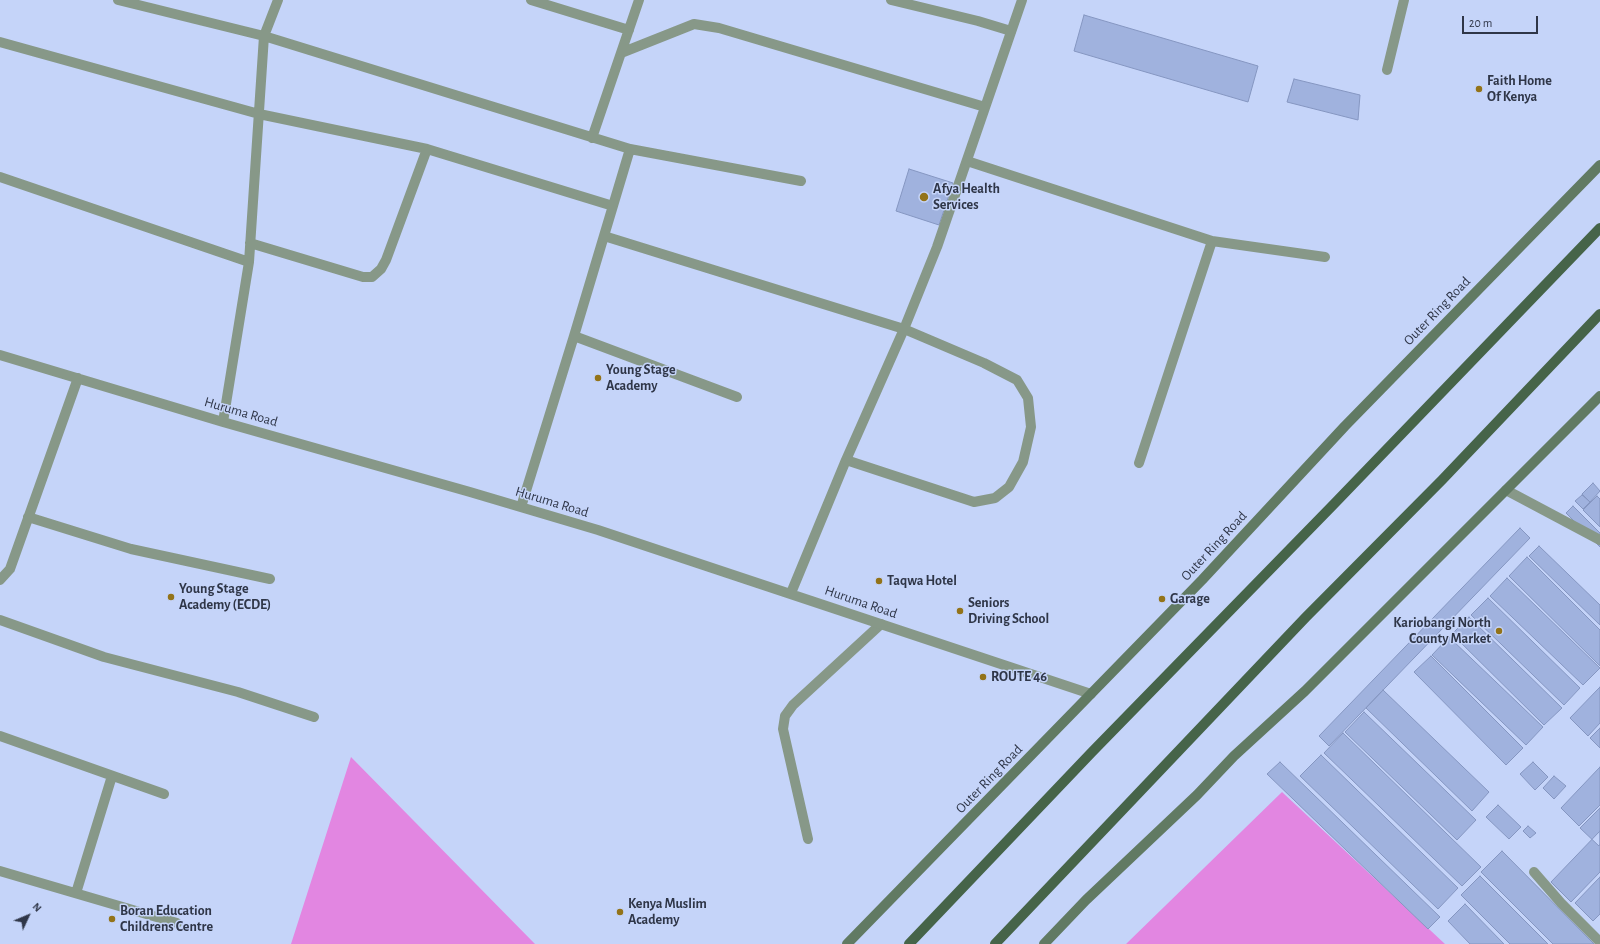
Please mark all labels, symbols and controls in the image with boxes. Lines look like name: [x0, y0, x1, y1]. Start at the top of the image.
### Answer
scale bar: [1464, 8, 1540, 34]
text: 20 m: [1469, 17, 1492, 29]
place label: Faith Home Of Kenya: [1487, 73, 1552, 106]
marker: Faith Home Of Kenya: [1474, 84, 1484, 94]
place label: Afya Health Services: [933, 181, 1000, 214]
marker: Afya Health Services: [918, 191, 930, 203]
street label: Outer Ring Road: [1400, 273, 1474, 349]
place label: Young Stage Academy: [606, 362, 676, 394]
marker: Young Stage Academy: [593, 373, 603, 383]
street label: Huruma Road: [202, 393, 280, 431]
street label: Huruma Road: [513, 483, 591, 521]
street label: Outer Ring Road: [1178, 508, 1250, 584]
place label: Taqwa Hotel: [887, 573, 957, 589]
marker: Taqwa Hotel: [874, 576, 884, 586]
place label: Young Stage Academy (ECDE): [179, 581, 271, 614]
street label: Huruma Road: [822, 582, 900, 622]
place label: Garage: [1170, 591, 1210, 607]
marker: Young Stage Academy (ECDE): [166, 592, 176, 602]
marker: Garage: [1157, 594, 1167, 604]
place label: Seniors Driving School: [968, 595, 1049, 628]
marker: Seniors Driving School: [955, 606, 965, 616]
place label: Kariobangi North County Market: [1393, 615, 1491, 648]
marker: Kariobangi North County Market: [1494, 626, 1504, 636]
place label: ROUTE 46: [991, 669, 1047, 685]
marker: ROUTE 46: [978, 672, 988, 682]
street label: Outer Ring Road: [952, 741, 1026, 817]
north arrow: [8, 896, 48, 936]
place label: Kenya Muslim Academy: [628, 896, 707, 928]
text: N: [30, 901, 44, 914]
place label: Boran Education Childrens Centre: [120, 903, 213, 936]
marker: Kenya Muslim Academy: [615, 907, 625, 917]
marker: Boran Education Childrens Centre: [107, 914, 117, 924]

